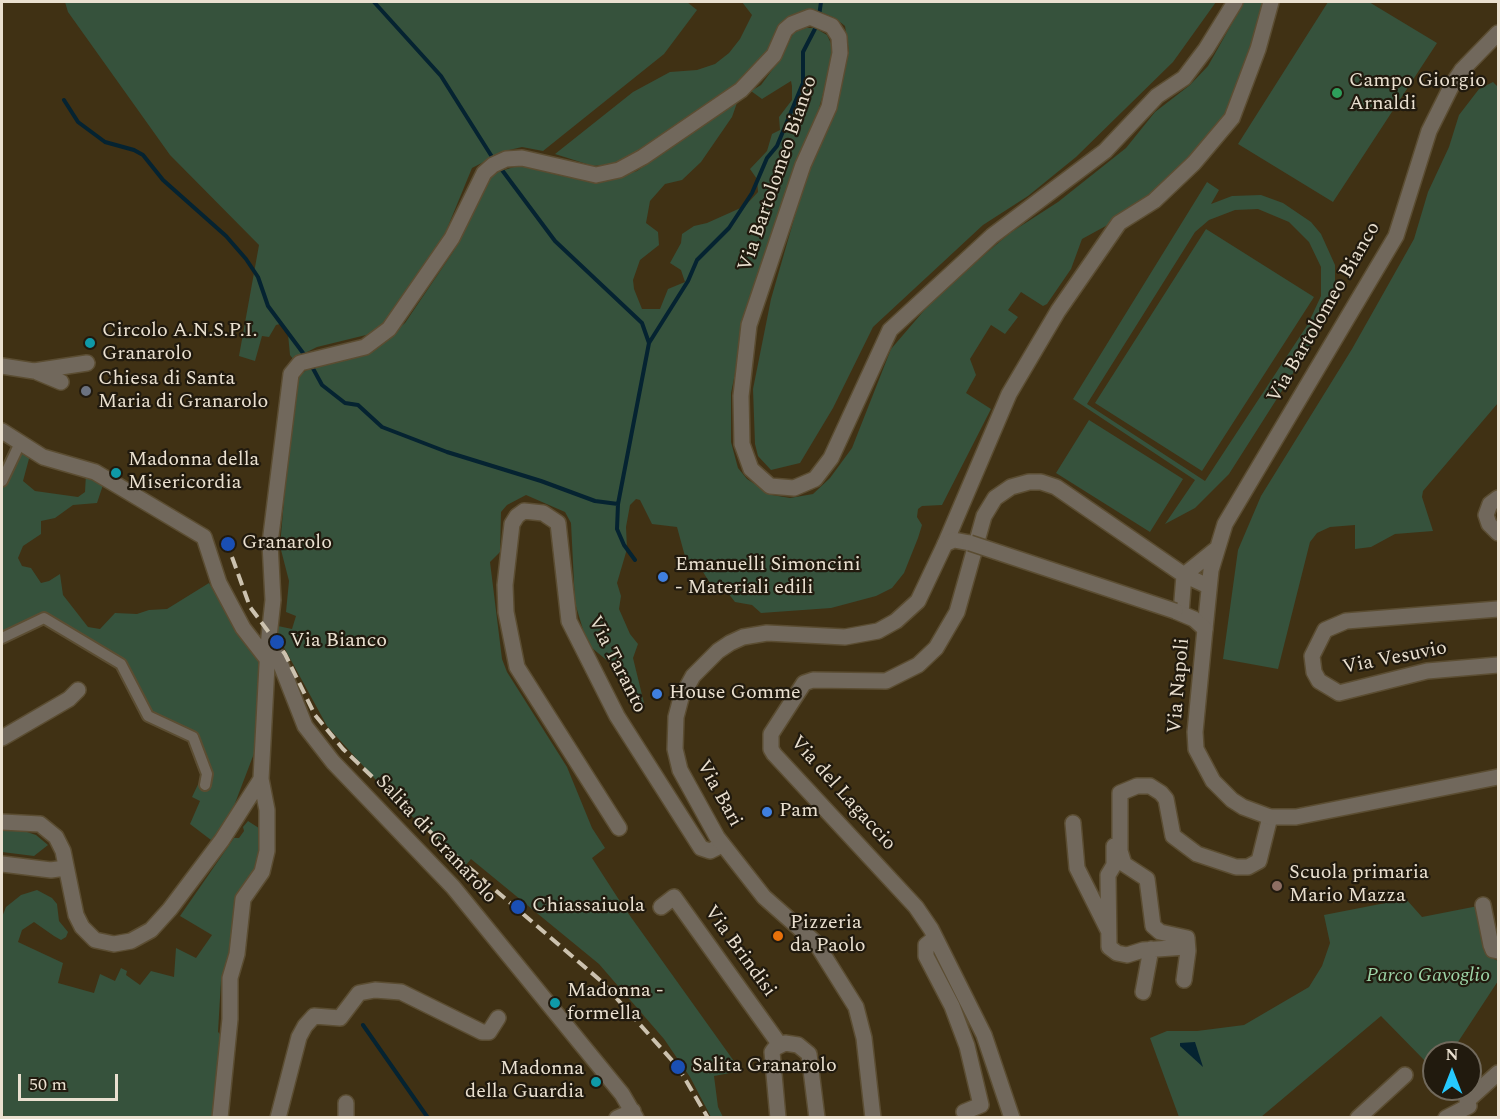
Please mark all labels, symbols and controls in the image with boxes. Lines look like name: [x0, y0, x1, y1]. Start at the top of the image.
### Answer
place label: Campo Giorgio Arnaldi: [1349, 70, 1486, 117]
street label: Via Bartolomeo Bianco: [734, 73, 824, 275]
marker: Campo Giorgio Arnaldi: [1330, 86, 1344, 100]
street label: Via Bartolomeo Bianco: [1263, 218, 1387, 408]
place label: Circolo A.N.S.P.I. Granarolo: [102, 320, 258, 367]
marker: Circolo A.N.S.P.I. Granarolo: [83, 336, 97, 350]
place label: Chiesa di Santa Maria di Granarolo: [98, 368, 268, 415]
marker: Chiesa di Santa Maria di Granarolo: [79, 384, 93, 398]
place label: Madonna della Misericordia: [128, 449, 259, 496]
marker: Madonna della Misericordia: [109, 466, 123, 480]
place label: Granarolo: [242, 532, 332, 556]
marker: Granarolo: [219, 535, 237, 553]
place label: Emanuelli Simoncini - Materiali edili: [675, 554, 861, 601]
marker: Emanuelli Simoncini - Materiali edili: [656, 570, 670, 584]
street label: Via Taranto: [581, 612, 651, 718]
place label: Via Bianco: [290, 630, 387, 654]
marker: Via Bianco: [268, 633, 286, 651]
street label: Via Napoli: [1164, 637, 1196, 735]
street label: Via Vesuvio: [1341, 637, 1449, 681]
place label: House Gomme: [669, 682, 801, 706]
marker: House Gomme: [650, 687, 664, 701]
street label: Via del Lagaccio: [784, 731, 900, 857]
street label: Via Bari: [690, 756, 746, 832]
street label: Salita di Granarolo: [369, 771, 501, 909]
place label: Pam: [779, 800, 818, 824]
marker: Pam: [760, 805, 774, 819]
place label: Scuola primaria Mario Mazza: [1289, 862, 1429, 909]
marker: Scuola primaria Mario Mazza: [1270, 879, 1284, 893]
place label: Chiassaiuola: [532, 895, 645, 919]
marker: Chiassaiuola: [509, 898, 527, 916]
street label: Via Brindisi: [698, 902, 780, 1002]
place label: Pizzeria da Paolo: [790, 912, 866, 959]
marker: Pizzeria da Paolo: [771, 929, 785, 943]
park label: Parco Gavoglio: [1366, 965, 1490, 989]
place label: Madonna - formella: [567, 980, 663, 1027]
marker: Madonna - formella: [548, 996, 562, 1010]
north arrow: [1422, 1041, 1482, 1101]
text: N: [1445, 1043, 1459, 1067]
place label: Salita Granarolo: [692, 1055, 837, 1079]
place label: Madonna della Guardia: [465, 1058, 584, 1105]
marker: Salita Granarolo: [669, 1058, 687, 1076]
scale bar: [21, 1062, 122, 1100]
text: 50 m: [29, 1071, 67, 1098]
marker: Madonna della Guardia: [589, 1075, 603, 1089]

